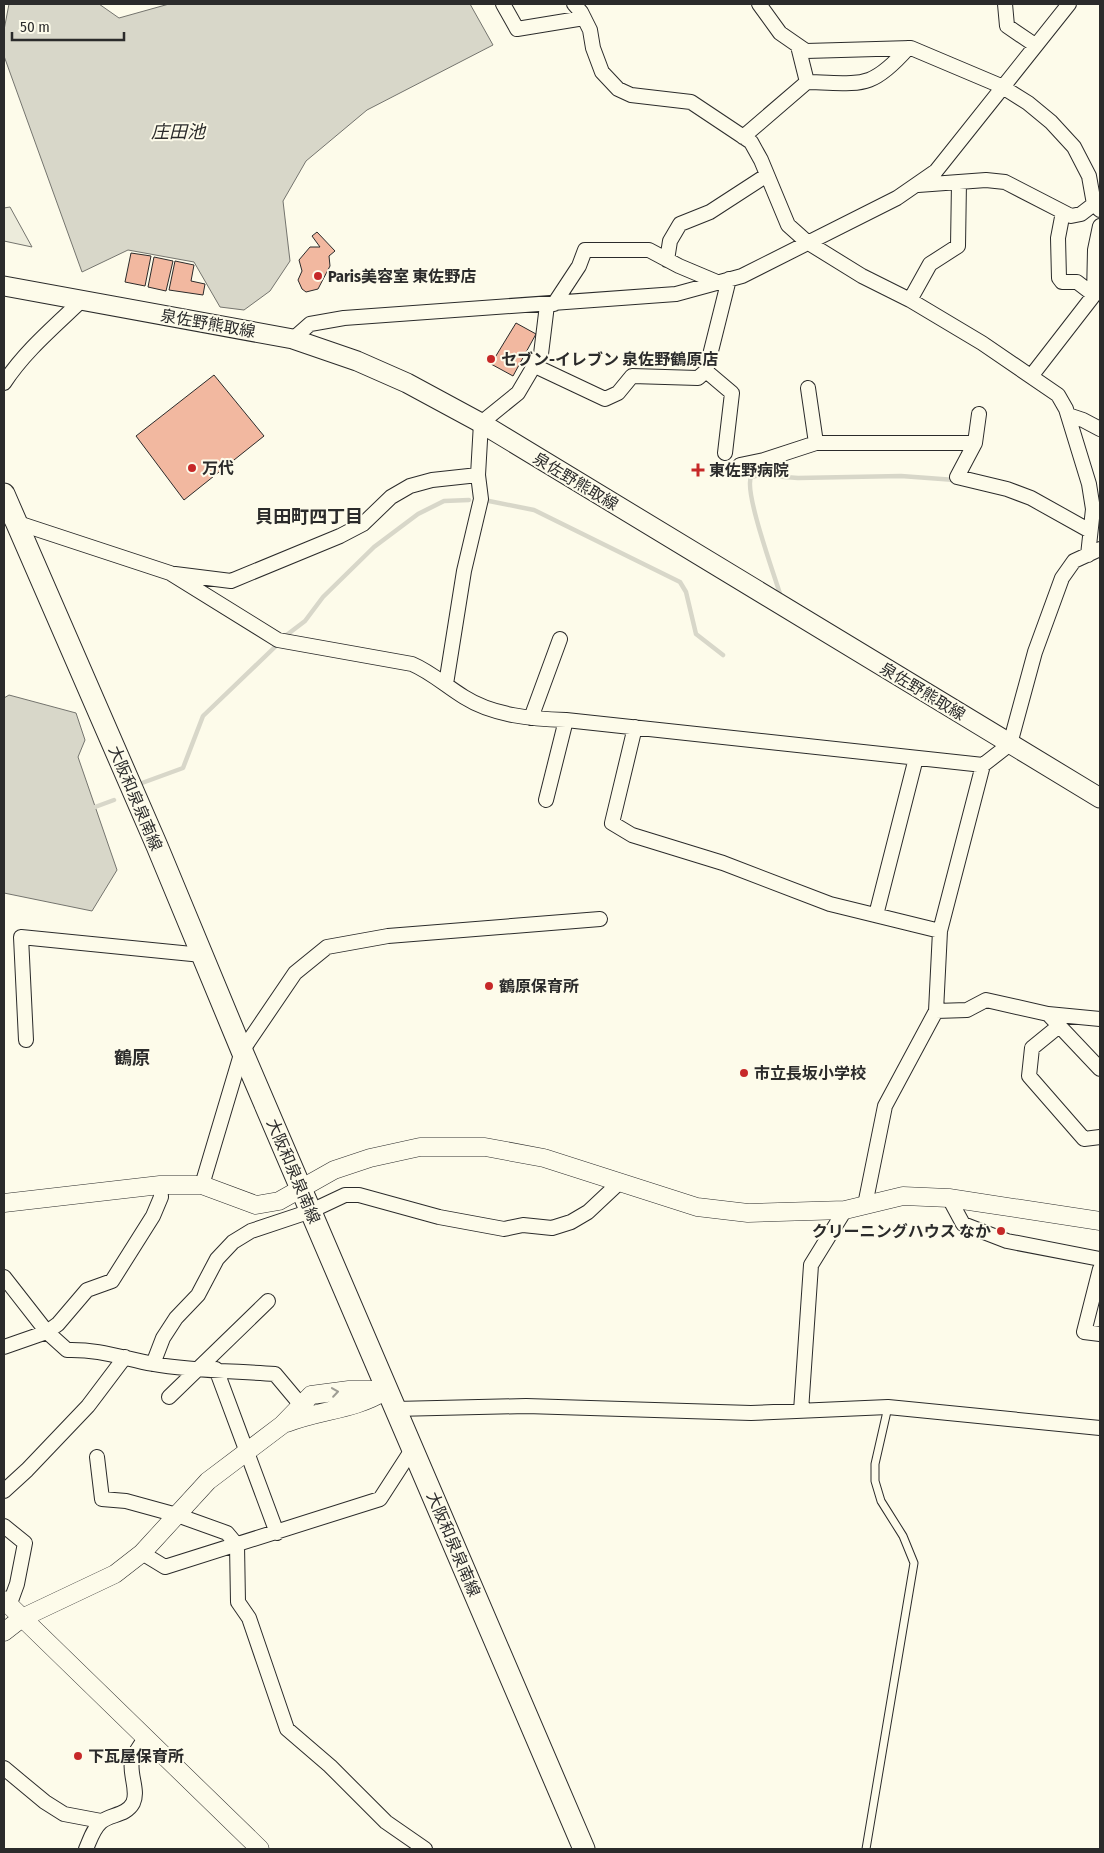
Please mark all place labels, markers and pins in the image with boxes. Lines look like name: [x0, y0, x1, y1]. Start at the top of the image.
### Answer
place label: Paris美容室 東佐野店: [328, 267, 476, 286]
marker: Paris美容室 東佐野店: [312, 270, 324, 282]
place label: セブン-イレブン 泉佐野鶴原店: [501, 350, 718, 369]
marker: セブン-イレブン 泉佐野鶴原店: [485, 353, 497, 365]
place label: 万代: [202, 459, 234, 478]
place label: 東佐野病院: [709, 461, 789, 480]
marker: 万代: [186, 462, 198, 474]
marker: 東佐野病院: [691, 463, 705, 477]
place label: 鶴原保育所: [499, 977, 579, 996]
marker: 鶴原保育所: [483, 980, 495, 992]
place label: 市立長坂小学校: [754, 1064, 866, 1083]
marker: 市立長坂小学校: [738, 1067, 750, 1079]
place label: クリーニングハウス なか: [812, 1222, 991, 1241]
marker: クリーニングハウス なか: [995, 1225, 1007, 1237]
place label: 下瓦屋保育所: [88, 1747, 184, 1766]
marker: 下瓦屋保育所: [72, 1750, 84, 1762]

